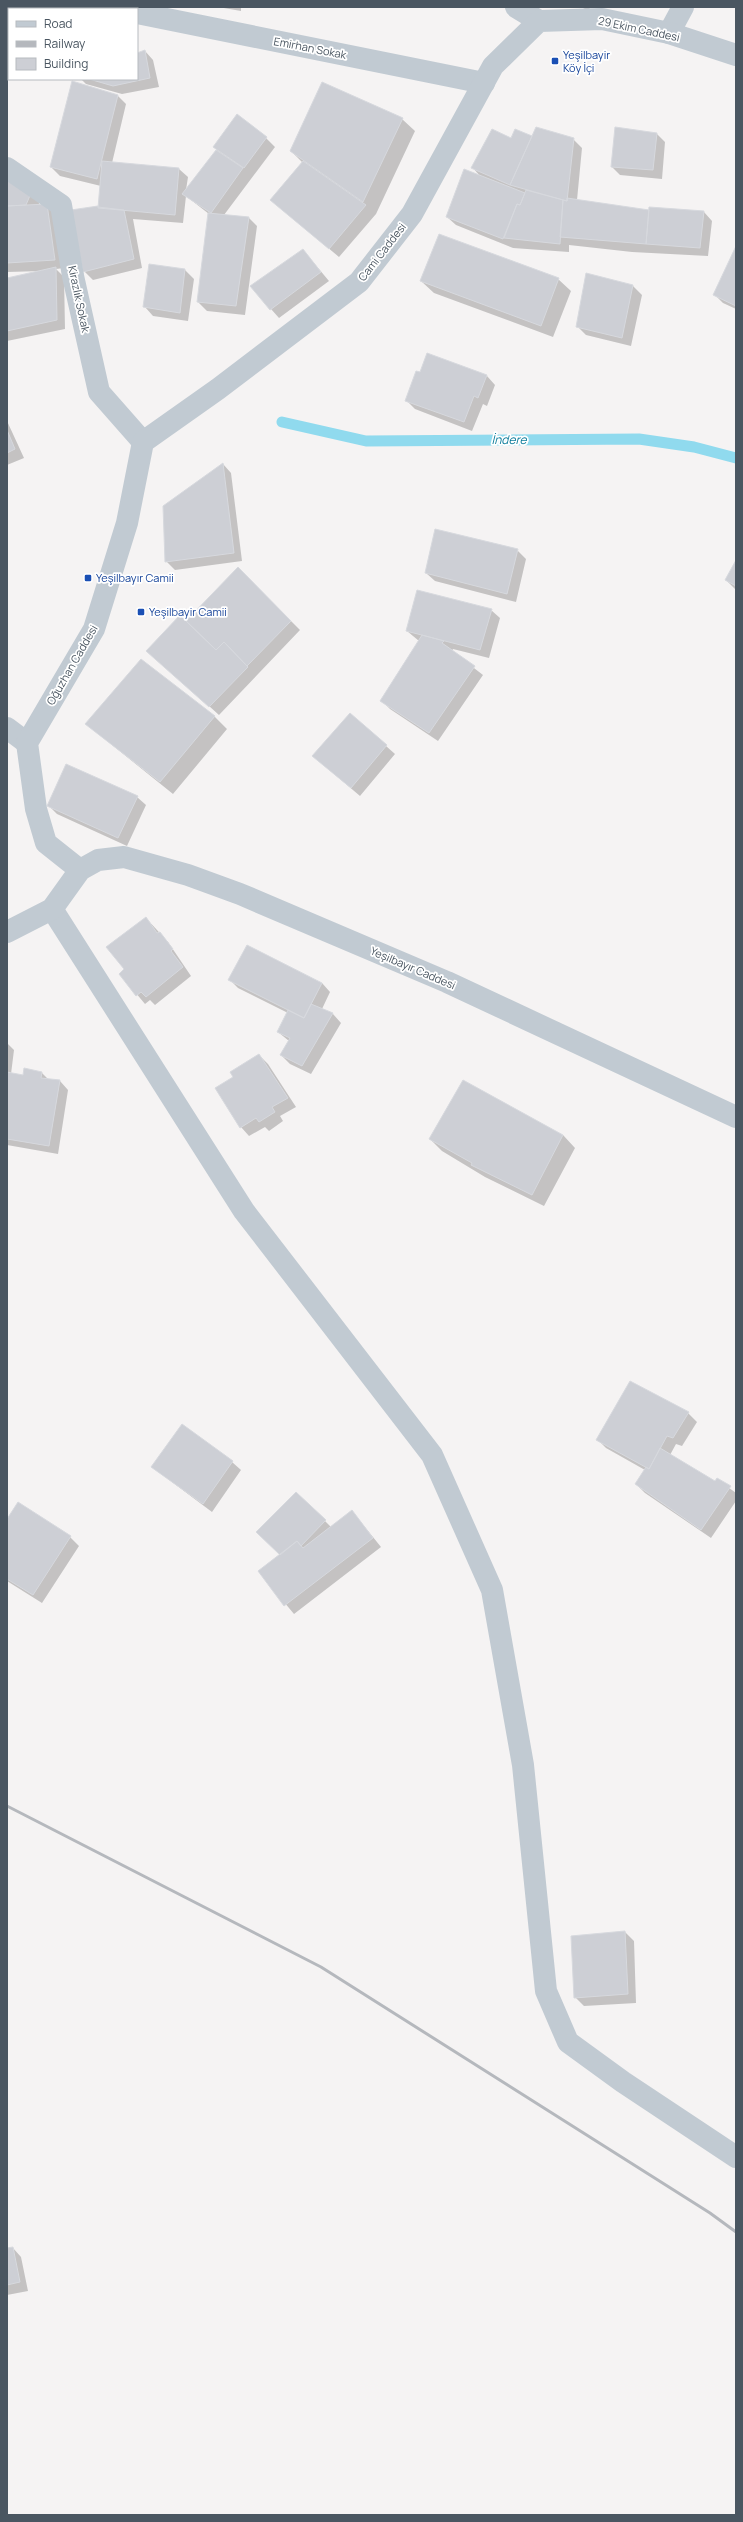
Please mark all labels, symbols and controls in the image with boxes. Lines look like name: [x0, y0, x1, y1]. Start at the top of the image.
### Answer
legend: [8, 8, 138, 80]
street label: 29 Ekim Caddesi: [597, 13, 681, 44]
text: Road: [44, 15, 72, 32]
street label: Emirhan Sokak: [272, 33, 348, 62]
text: Railway: [44, 35, 86, 52]
place label: Yeşilbayir Köy İçi: [563, 47, 610, 75]
text: Building: [44, 55, 88, 72]
marker: Yeşilbayir Köy İçi: [550, 56, 560, 66]
street label: Cami Caddesi: [354, 220, 409, 284]
street label: Kirazlık Sokak: [65, 264, 94, 334]
water label: İndere: [491, 431, 528, 448]
place label: Yeşilbayır Camii: [96, 570, 174, 585]
marker: Yeşilbayır Camii: [83, 573, 93, 583]
place label: Yeşilbayir Camii: [149, 604, 227, 619]
marker: Yeşilbayir Camii: [136, 607, 146, 617]
street label: Oğuzhan Caddesi: [43, 622, 101, 707]
street label: Yeşilbayır Caddesi: [368, 943, 458, 992]

